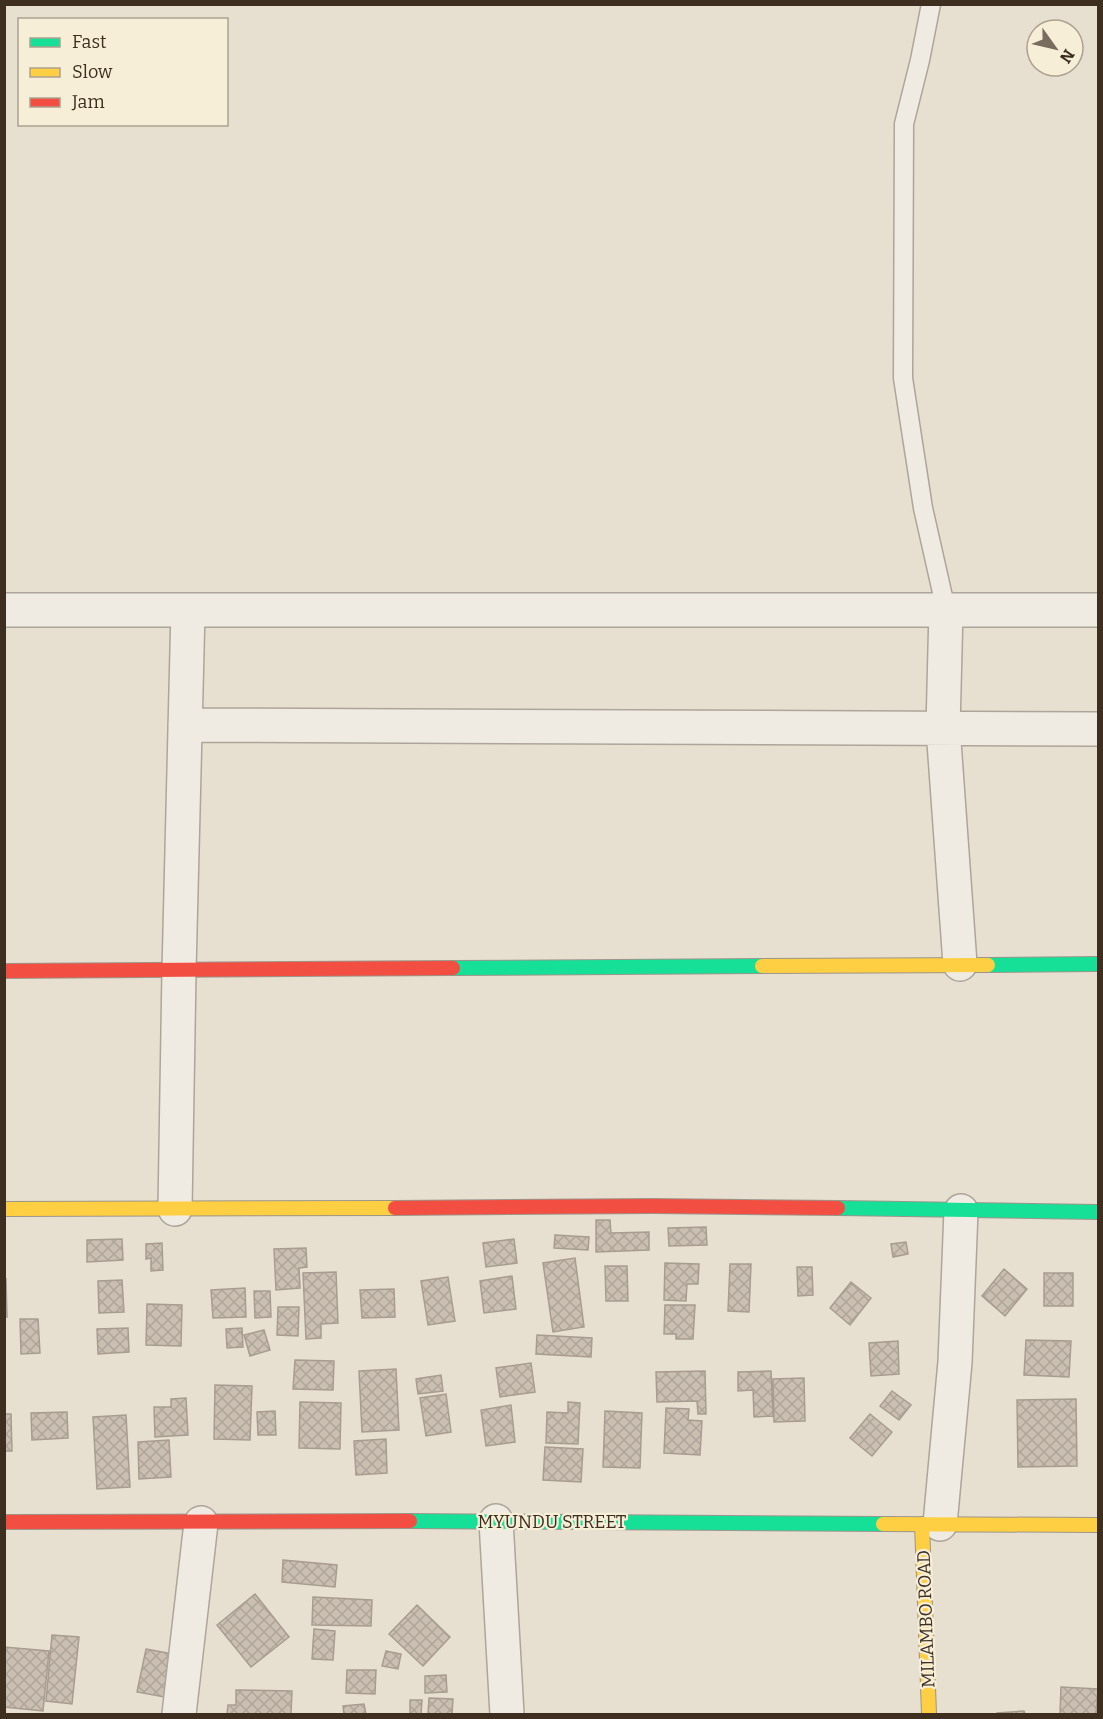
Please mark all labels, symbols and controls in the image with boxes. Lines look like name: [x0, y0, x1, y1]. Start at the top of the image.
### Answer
legend: [18, 18, 228, 126]
north arrow: [1025, 18, 1085, 78]
text: Fast: [72, 31, 107, 53]
text: N: [1056, 46, 1078, 67]
text: Slow: [72, 61, 113, 83]
text: Jam: [71, 91, 105, 113]
street label: MYUNDU STREET: [478, 1511, 627, 1533]
street label: MILAMBO ROAD: [913, 1550, 939, 1688]

